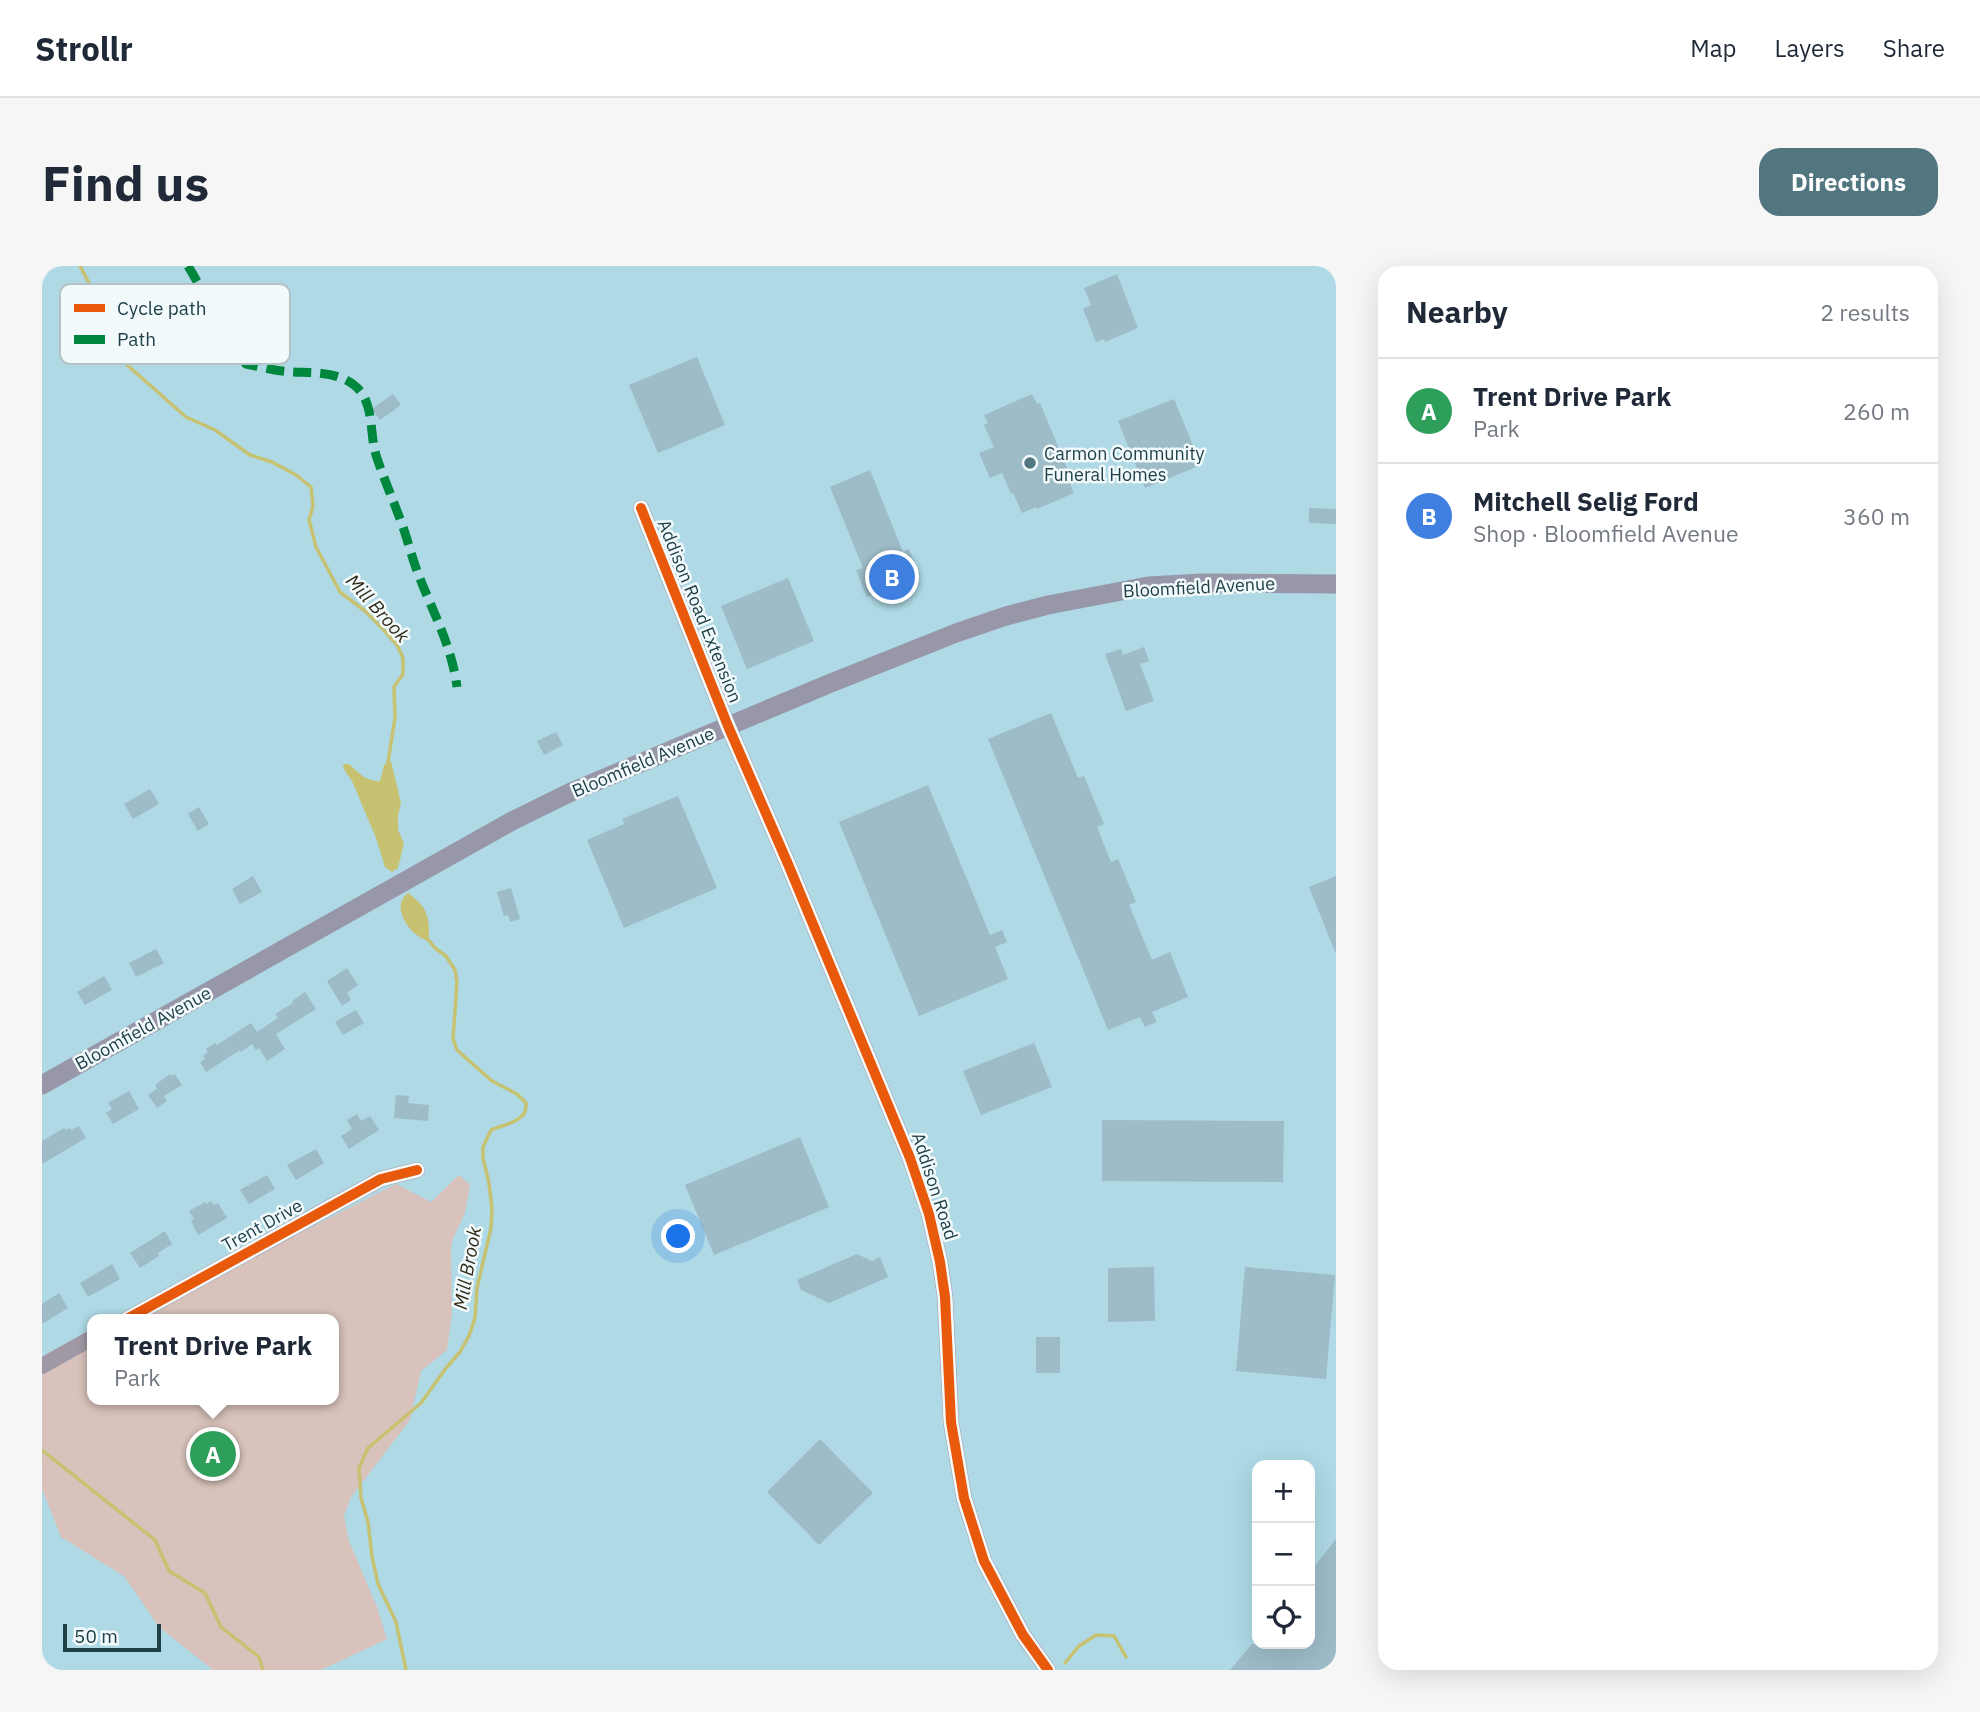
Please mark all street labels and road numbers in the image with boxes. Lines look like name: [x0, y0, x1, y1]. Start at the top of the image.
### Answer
street label: Addison Road Extension: [653, 516, 747, 706]
street label: Bloomfield Avenue: [1122, 572, 1276, 602]
street label: Bloomfield Avenue: [568, 722, 718, 802]
street label: Bloomfield Avenue: [71, 981, 215, 1075]
street label: Addison Road: [907, 1129, 963, 1243]
street label: Trent Drive: [218, 1193, 306, 1256]

